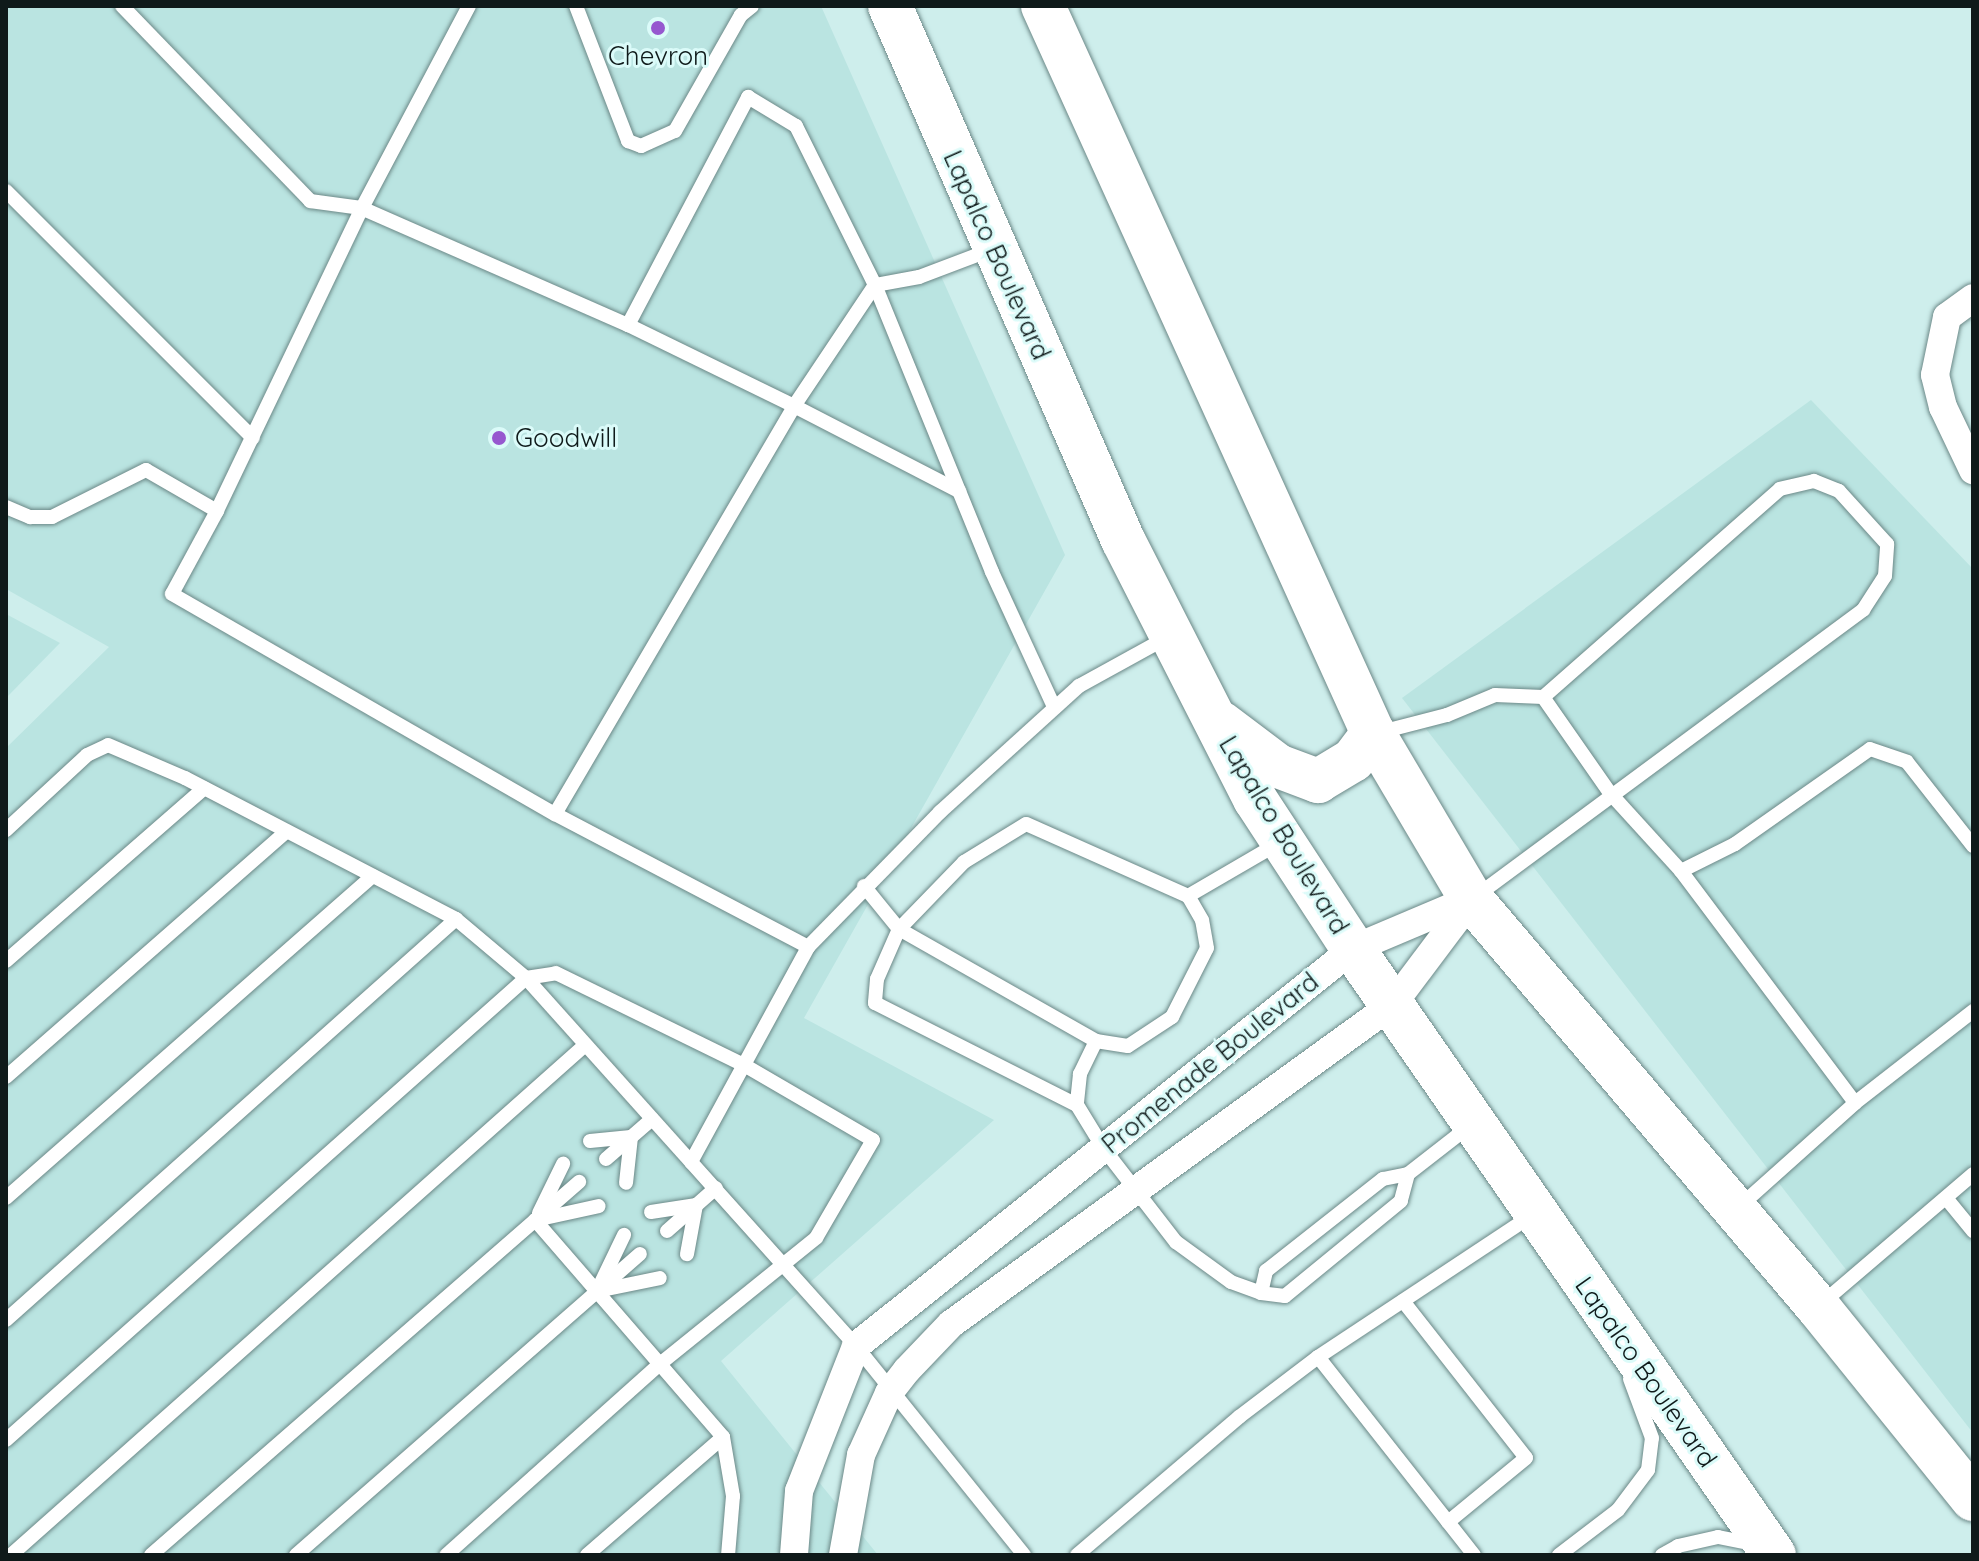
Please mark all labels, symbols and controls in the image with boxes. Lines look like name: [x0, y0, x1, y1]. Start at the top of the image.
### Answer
marker: Chevron: [649, 19, 667, 37]
place label: Chevron: [608, 40, 708, 72]
street label: Lapalco Boulevard: [937, 146, 1057, 364]
place label: Goodwill: [515, 422, 617, 454]
marker: Goodwill: [490, 429, 508, 447]
street label: Lapalco Boulevard: [1213, 730, 1355, 940]
street label: Promenade Boulevard: [1095, 966, 1325, 1160]
street label: Lapalco Boulevard: [1569, 1271, 1723, 1473]

